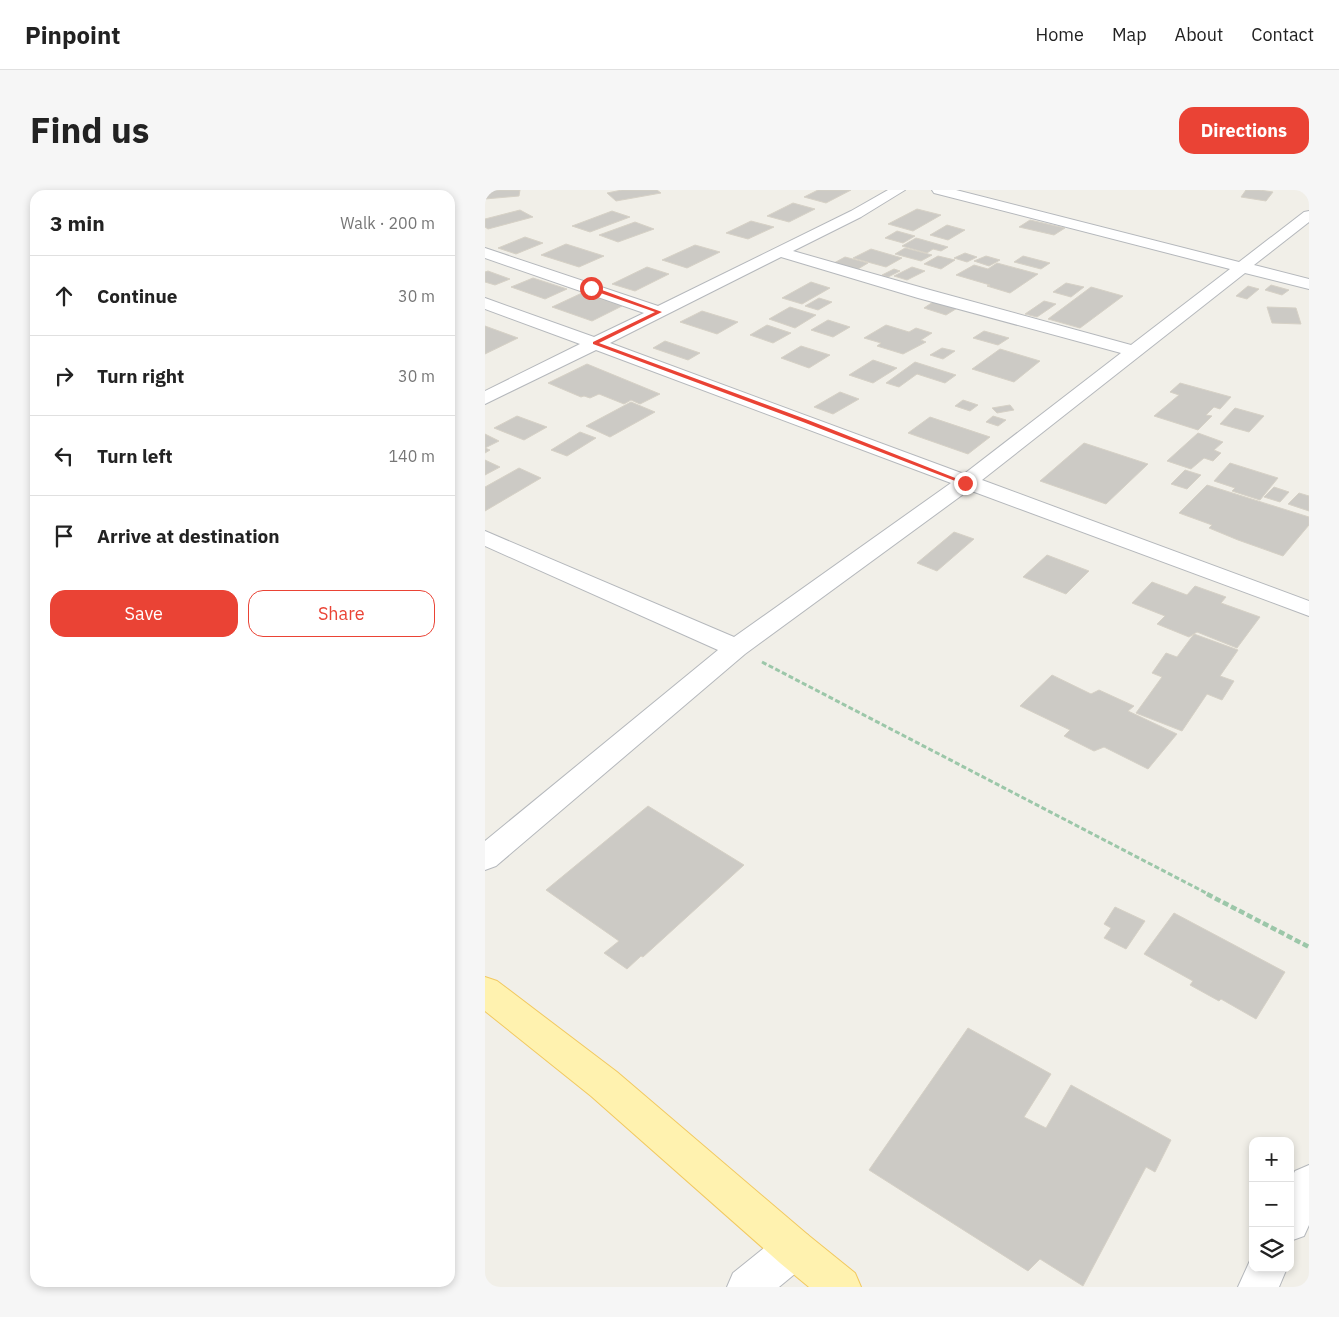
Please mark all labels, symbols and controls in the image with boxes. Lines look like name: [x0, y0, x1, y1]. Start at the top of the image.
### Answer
text: Pinpoint: [25, 19, 120, 51]
text: Home: [1036, 23, 1084, 46]
text: Map: [1112, 23, 1147, 46]
text: About: [1175, 23, 1223, 46]
text: Contact: [1251, 23, 1314, 46]
text: Find us: [30, 107, 149, 153]
button: Directions: [1179, 107, 1309, 154]
text: 3 min: [50, 209, 105, 237]
text: Walk · 200 m: [340, 213, 435, 233]
route start: [580, 277, 603, 300]
icon: ahead: [50, 282, 78, 310]
text: Continue: [97, 284, 177, 308]
text: 30 m: [398, 286, 435, 306]
icon: right: [50, 362, 78, 390]
text: Turn right: [97, 364, 184, 388]
text: 30 m: [398, 366, 435, 386]
icon: left: [50, 442, 78, 470]
text: Turn left: [97, 444, 173, 468]
text: 140 m: [388, 446, 435, 466]
route end: [954, 472, 977, 495]
icon: arrive: [50, 522, 78, 550]
text: Arrive at destination: [97, 524, 280, 548]
button: Save: [50, 590, 238, 637]
button: Share: [248, 590, 435, 637]
map controls: [1249, 1137, 1294, 1272]
button: +: [1249, 1137, 1294, 1182]
button: −: [1249, 1182, 1294, 1227]
button: layers: [1249, 1227, 1294, 1272]

